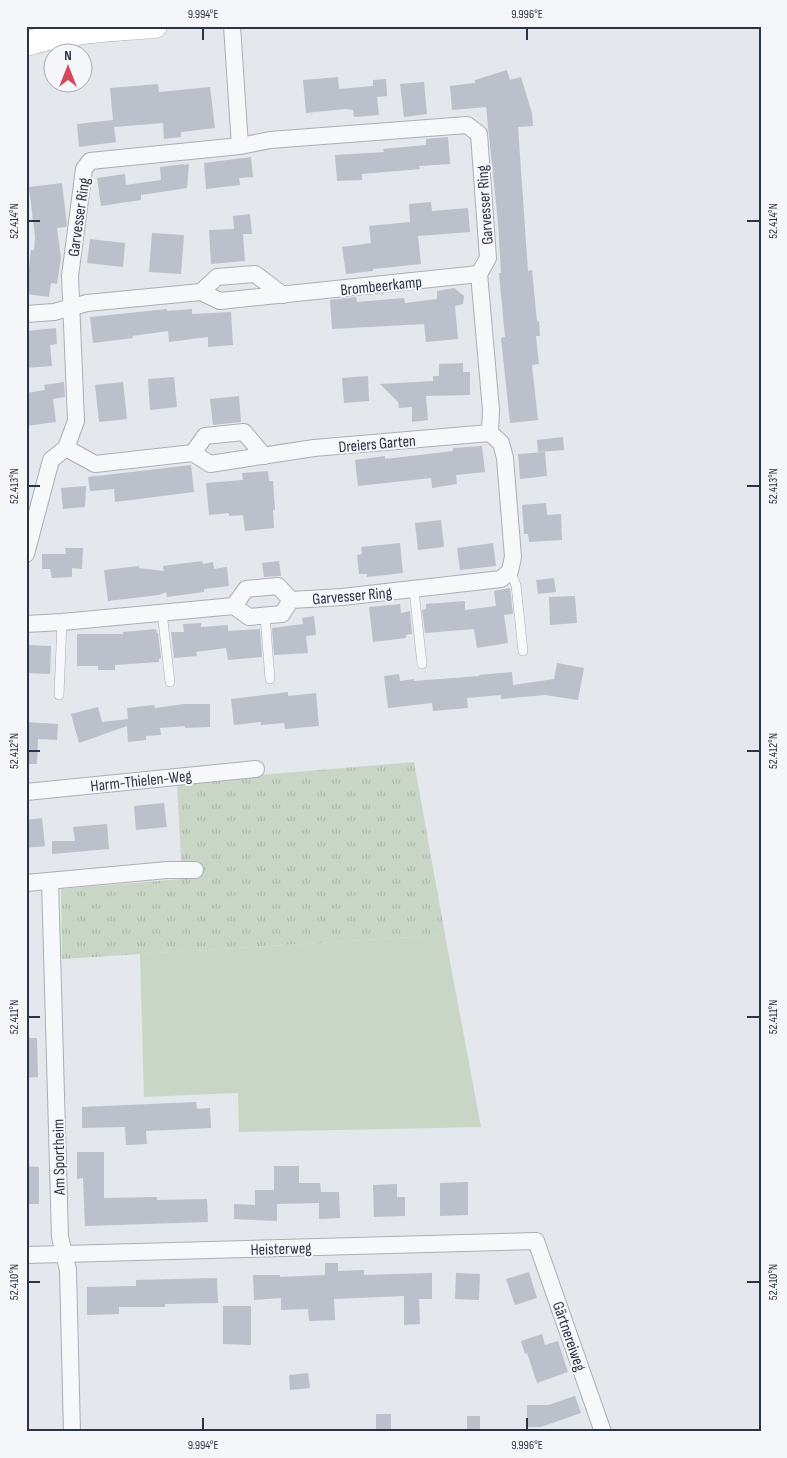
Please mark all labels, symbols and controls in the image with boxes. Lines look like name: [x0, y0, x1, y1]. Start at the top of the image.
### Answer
text: 9.994°E: [188, 7, 218, 22]
text: 9.996°E: [511, 7, 543, 22]
north arrow: [42, 42, 92, 92]
text: N: [64, 47, 72, 64]
street label: Garvesser Ring: [473, 164, 498, 245]
street label: Garvesser Ring: [65, 176, 94, 258]
text: 52.414°N: [7, 203, 22, 239]
text: 52.414°N: [766, 203, 781, 239]
street label: Brombeerkamp: [340, 273, 423, 300]
street label: Dreiers Garten: [338, 432, 417, 457]
text: 52.413°N: [7, 468, 22, 504]
text: 52.413°N: [766, 468, 781, 504]
street label: Garvesser Ring: [312, 584, 393, 609]
text: 52.412°N: [7, 733, 22, 769]
text: 52.412°N: [766, 733, 781, 769]
street label: Harm-Thielen-Weg: [90, 767, 193, 796]
text: 52.411°N: [7, 1000, 22, 1034]
text: 52.411°N: [766, 1000, 781, 1034]
street label: Am Sportheim: [49, 1119, 70, 1196]
street label: Heisterweg: [250, 1239, 312, 1260]
text: 52.410°N: [7, 1264, 22, 1300]
text: 52.410°N: [766, 1264, 781, 1300]
street label: Gärtnereiweg: [548, 1299, 589, 1374]
text: 9.994°E: [188, 1438, 218, 1453]
text: 9.996°E: [511, 1438, 543, 1453]

